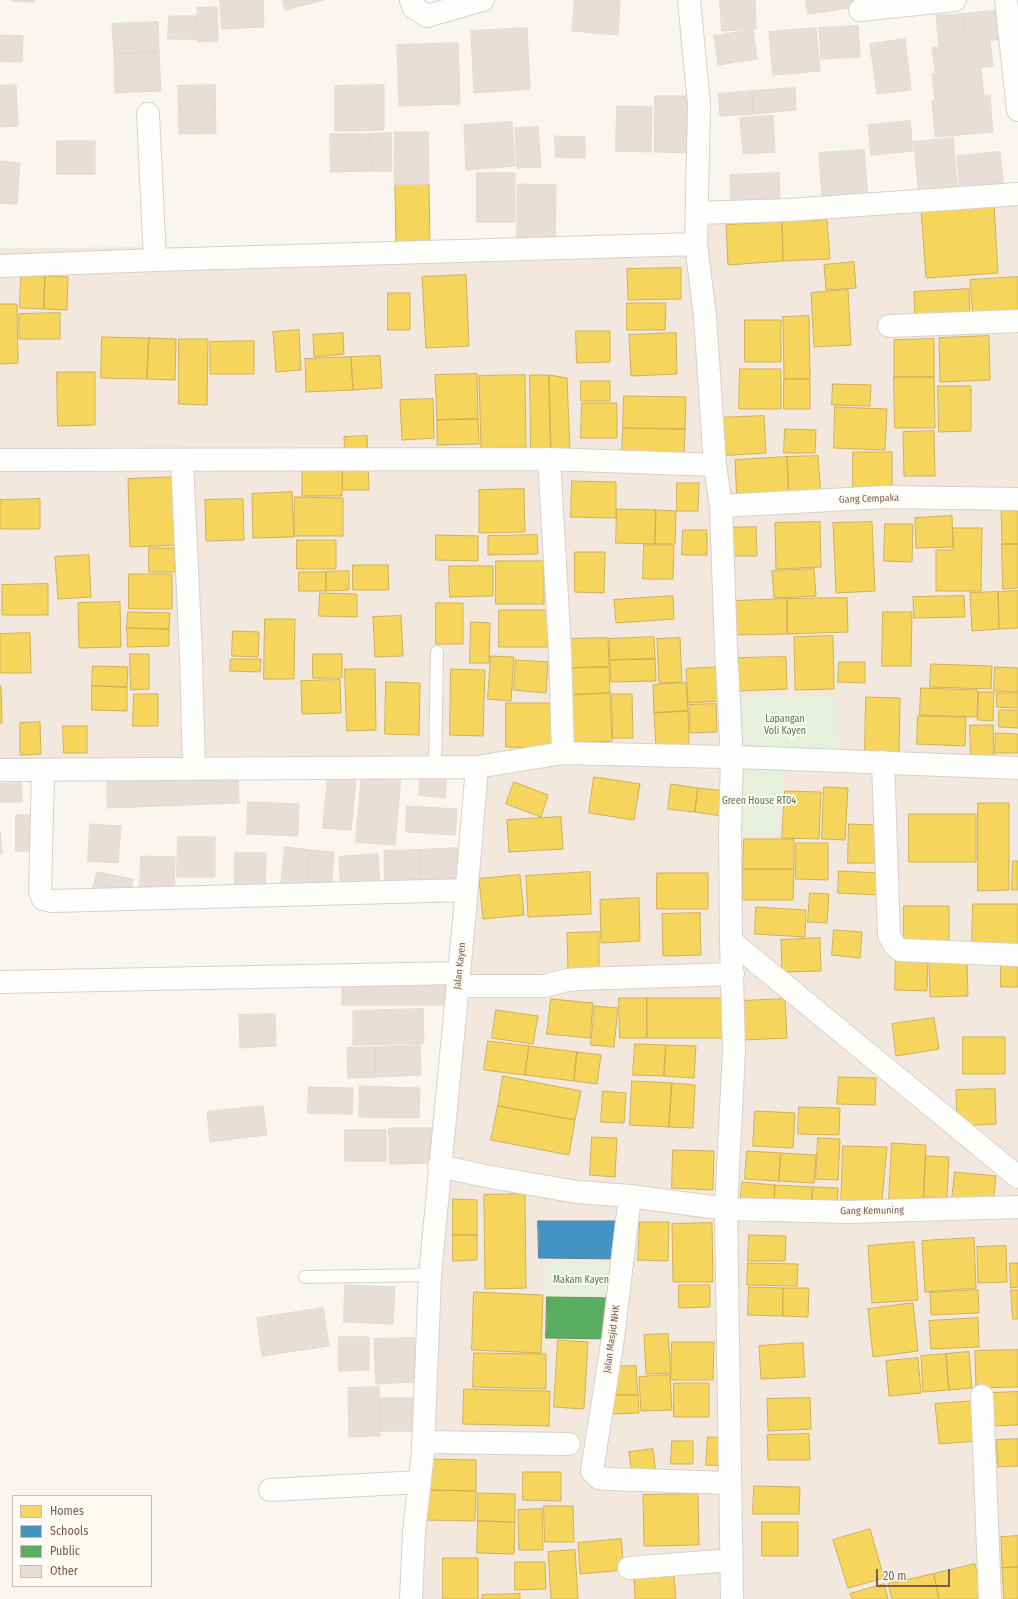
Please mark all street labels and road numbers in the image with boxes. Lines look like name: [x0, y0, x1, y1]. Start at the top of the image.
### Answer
street label: Gang Cempaka: [839, 492, 899, 506]
street label: Jalan Kayen: [452, 942, 468, 990]
street label: Gang Kemuning: [840, 1204, 904, 1218]
street label: Jalan Masjid NHK: [601, 1304, 623, 1374]

